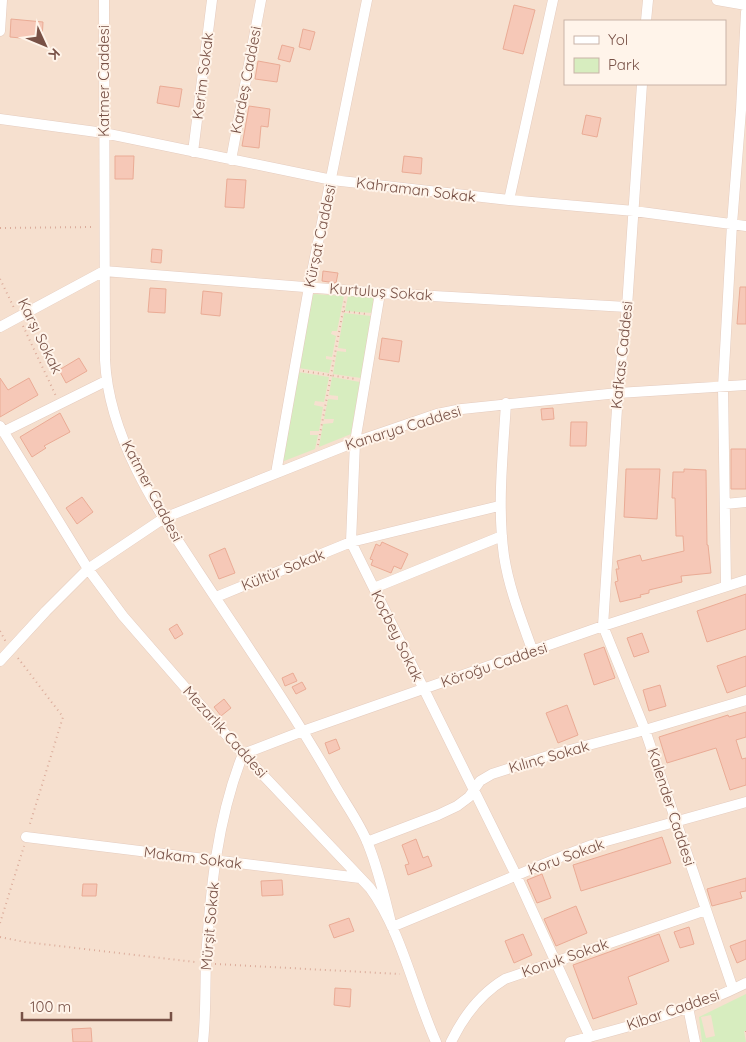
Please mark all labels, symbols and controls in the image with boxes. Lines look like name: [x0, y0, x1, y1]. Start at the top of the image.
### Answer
north arrow: [20, 20, 70, 70]
legend: [564, 20, 726, 85]
street label: Katmer Caddesi: [94, 25, 113, 137]
street label: Kardeş Caddesi: [226, 25, 265, 135]
text: Yol: [608, 30, 628, 49]
street label: Kerim Sokak: [188, 31, 217, 121]
text: K: [45, 44, 64, 64]
text: Park: [608, 55, 640, 74]
street label: Kahraman Sokak: [355, 173, 477, 206]
street label: Kürşat Caddesi: [299, 182, 340, 289]
street label: Kurtuluş Sokak: [329, 278, 433, 305]
street label: Karşı Sokak: [14, 295, 67, 377]
street label: Kafkas Caddesi: [606, 300, 637, 410]
street label: Kanarya Caddesi: [343, 401, 463, 454]
street label: Katmer Caddesi: [118, 437, 187, 545]
street label: Kültür Sokak: [238, 544, 327, 595]
street label: Koçbey Sokak: [367, 587, 428, 685]
street label: Köroğu Caddesi: [438, 637, 550, 692]
street label: Mezarlık Caddesi: [179, 682, 272, 782]
street label: Kılınç Sokak: [506, 736, 591, 777]
street label: Kalender Caddesi: [643, 745, 699, 868]
street label: Koru Sokak: [525, 834, 607, 879]
street label: Makam Sokak: [143, 842, 243, 873]
street label: Mürşit Sokak: [196, 881, 223, 971]
street label: Konuk Sokak: [519, 934, 611, 981]
street label: Kibar Caddesi: [624, 985, 722, 1034]
scale bar: [22, 990, 171, 1022]
text: 100 m: [30, 997, 71, 1016]

